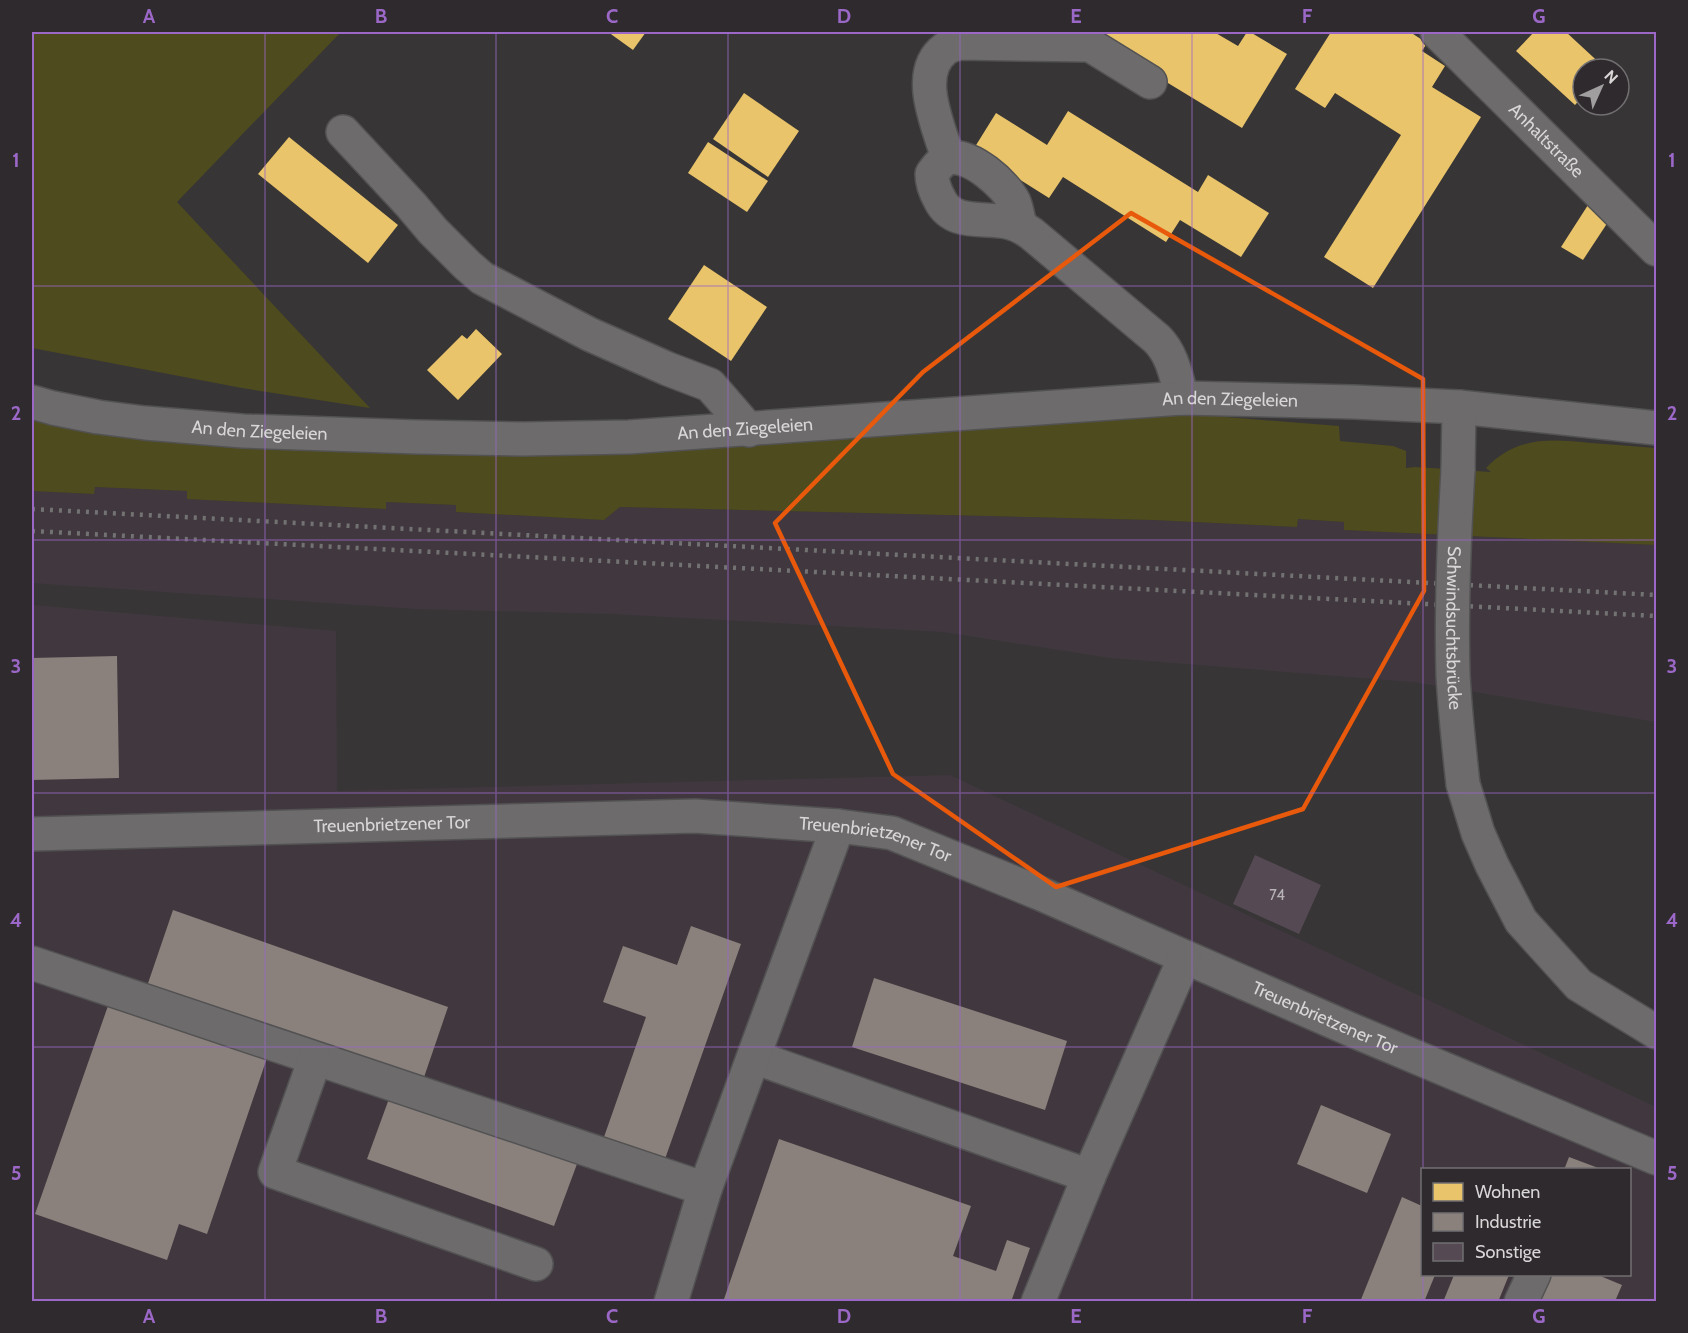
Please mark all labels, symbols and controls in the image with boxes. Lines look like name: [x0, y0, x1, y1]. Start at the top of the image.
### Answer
text: A: [143, 4, 156, 28]
text: B: [375, 4, 387, 28]
text: C: [606, 4, 618, 28]
text: D: [837, 4, 851, 28]
text: E: [1070, 4, 1082, 28]
text: F: [1302, 4, 1313, 28]
text: G: [1532, 4, 1546, 28]
north arrow: [1571, 57, 1631, 117]
text: N: [1601, 66, 1622, 87]
street label: Anhaltstraße: [1504, 98, 1589, 182]
text: 1: [12, 148, 20, 172]
text: 1: [1668, 148, 1676, 172]
street label: An den Ziegeleien: [1161, 387, 1298, 412]
text: 2: [11, 401, 21, 425]
text: 2: [1667, 401, 1677, 425]
street label: An den Ziegeleien: [676, 413, 814, 445]
street label: An den Ziegeleien: [191, 416, 328, 445]
street label: Schwindsuchtsbrücke: [1441, 546, 1466, 711]
text: 3: [11, 654, 21, 678]
text: 3: [1667, 654, 1677, 678]
street label: Treuenbrietzener Tor: [313, 811, 471, 837]
street label: Treuenbrietzener Tor: [798, 812, 955, 867]
house number: 74: [1269, 886, 1285, 904]
text: 4: [10, 908, 22, 932]
text: 4: [1666, 908, 1678, 932]
street label: Treuenbrietzener Tor: [1249, 977, 1401, 1059]
text: 5: [11, 1161, 21, 1185]
text: 5: [1667, 1161, 1677, 1185]
legend: [1421, 1168, 1631, 1276]
text: Wohnen: [1475, 1181, 1540, 1203]
text: Industrie: [1475, 1211, 1541, 1233]
text: Sonstige: [1475, 1241, 1541, 1263]
text: A: [143, 1304, 156, 1328]
text: B: [375, 1304, 387, 1328]
text: C: [606, 1304, 618, 1328]
text: D: [837, 1304, 851, 1328]
text: E: [1070, 1304, 1082, 1328]
text: F: [1302, 1304, 1313, 1328]
text: G: [1532, 1304, 1546, 1328]

